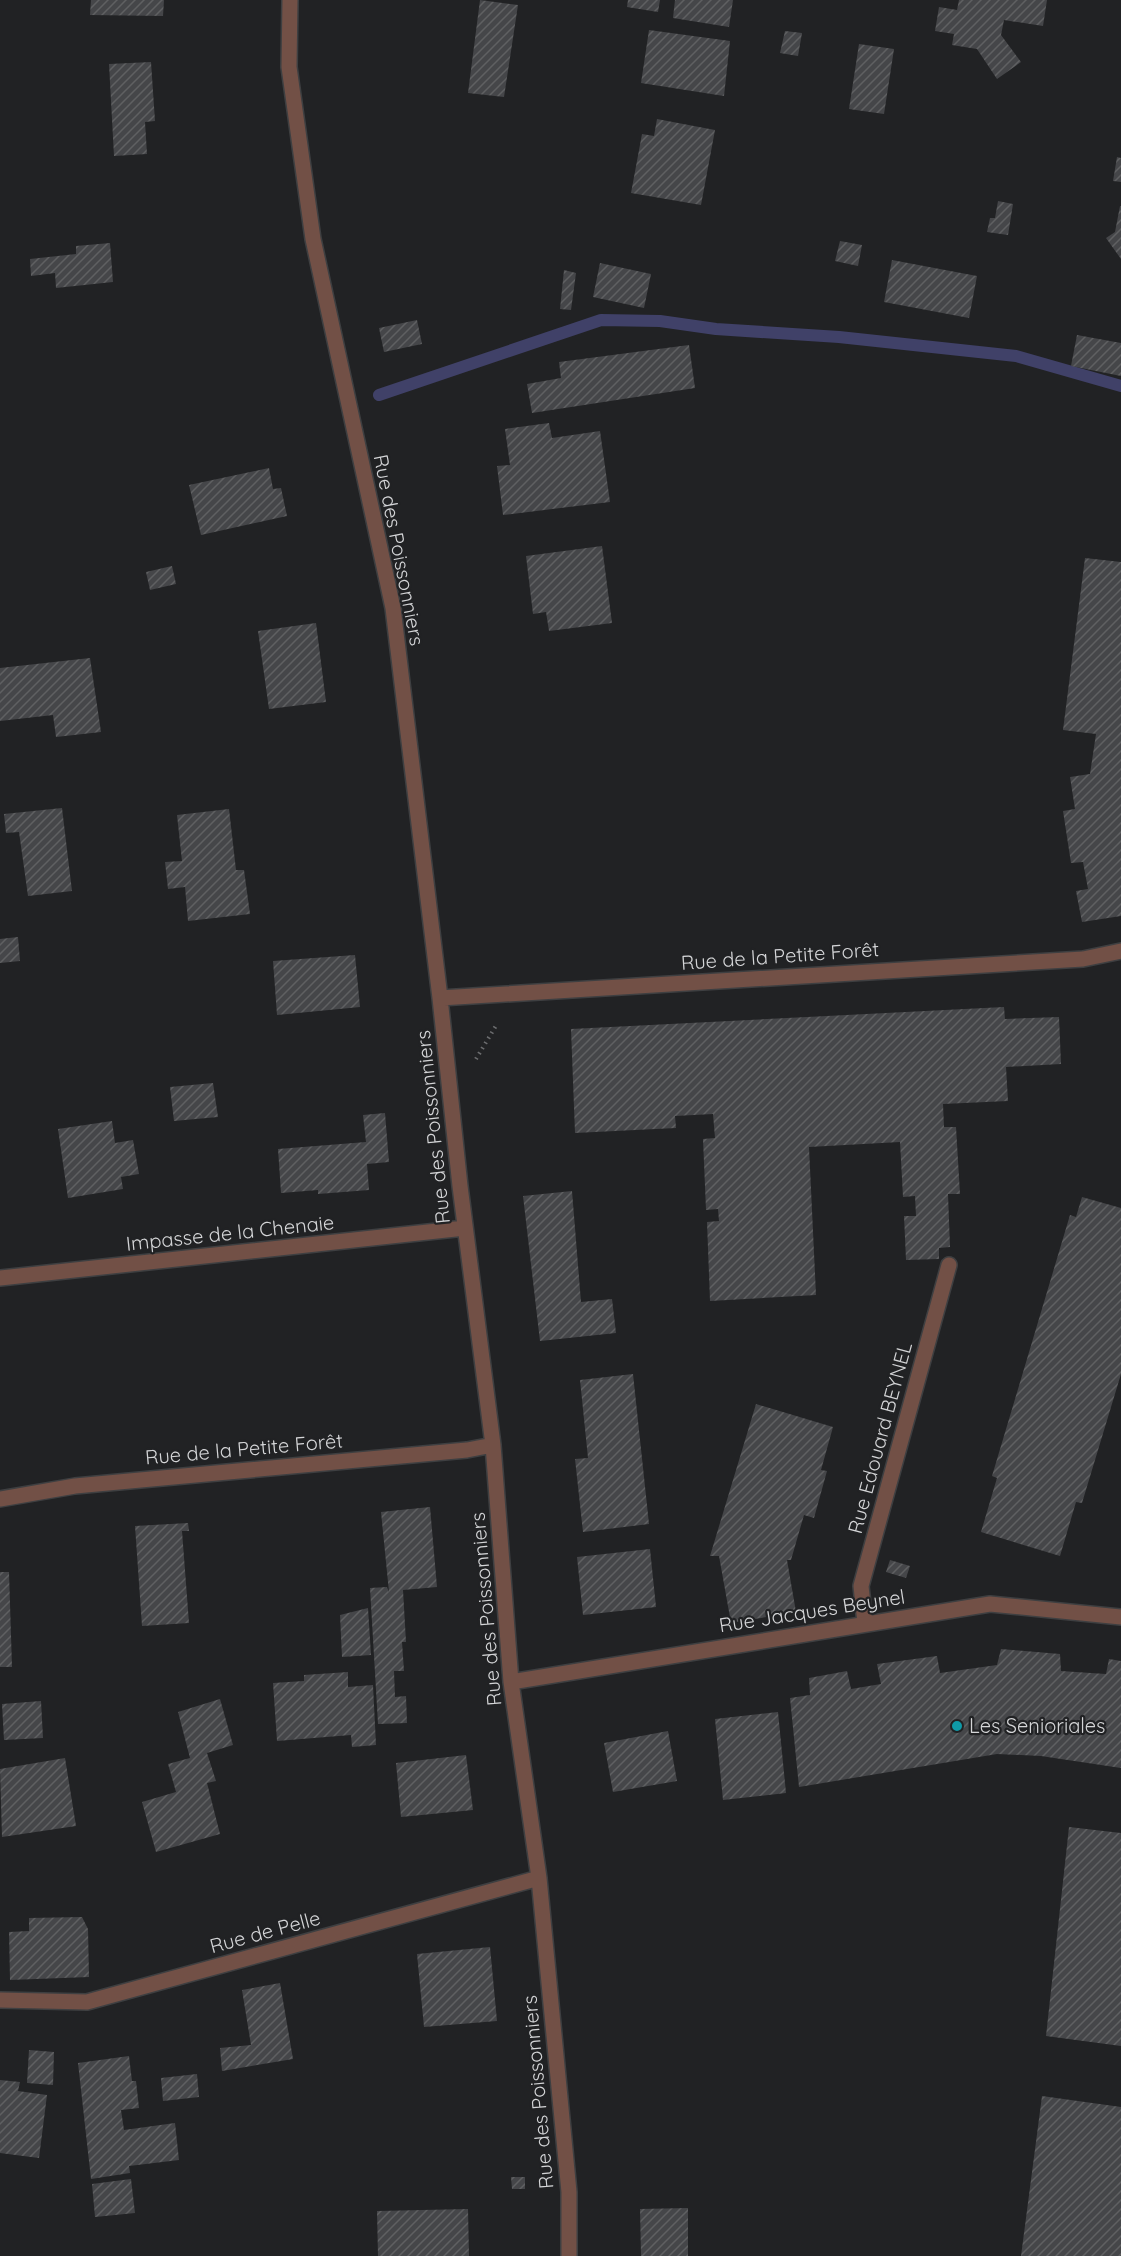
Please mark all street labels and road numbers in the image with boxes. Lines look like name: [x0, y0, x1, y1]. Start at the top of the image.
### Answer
street label: Rue des Poissonniers: [369, 452, 430, 648]
street label: Rue de la Petite Forêt: [680, 936, 880, 975]
street label: Rue des Poissonniers: [410, 1029, 455, 1225]
street label: Impasse de la Chenaie: [125, 1209, 335, 1256]
street label: Rue Edouard BEYNEL: [842, 1339, 917, 1536]
street label: Rue de la Petite Forêt: [144, 1427, 344, 1470]
street label: Rue des Poissonniers: [465, 1511, 506, 1707]
street label: Rue Jacques Beynel: [717, 1583, 907, 1638]
street label: Rue de Pelle: [207, 1905, 323, 1958]
street label: Rue des Poissonniers: [517, 1994, 558, 2190]

